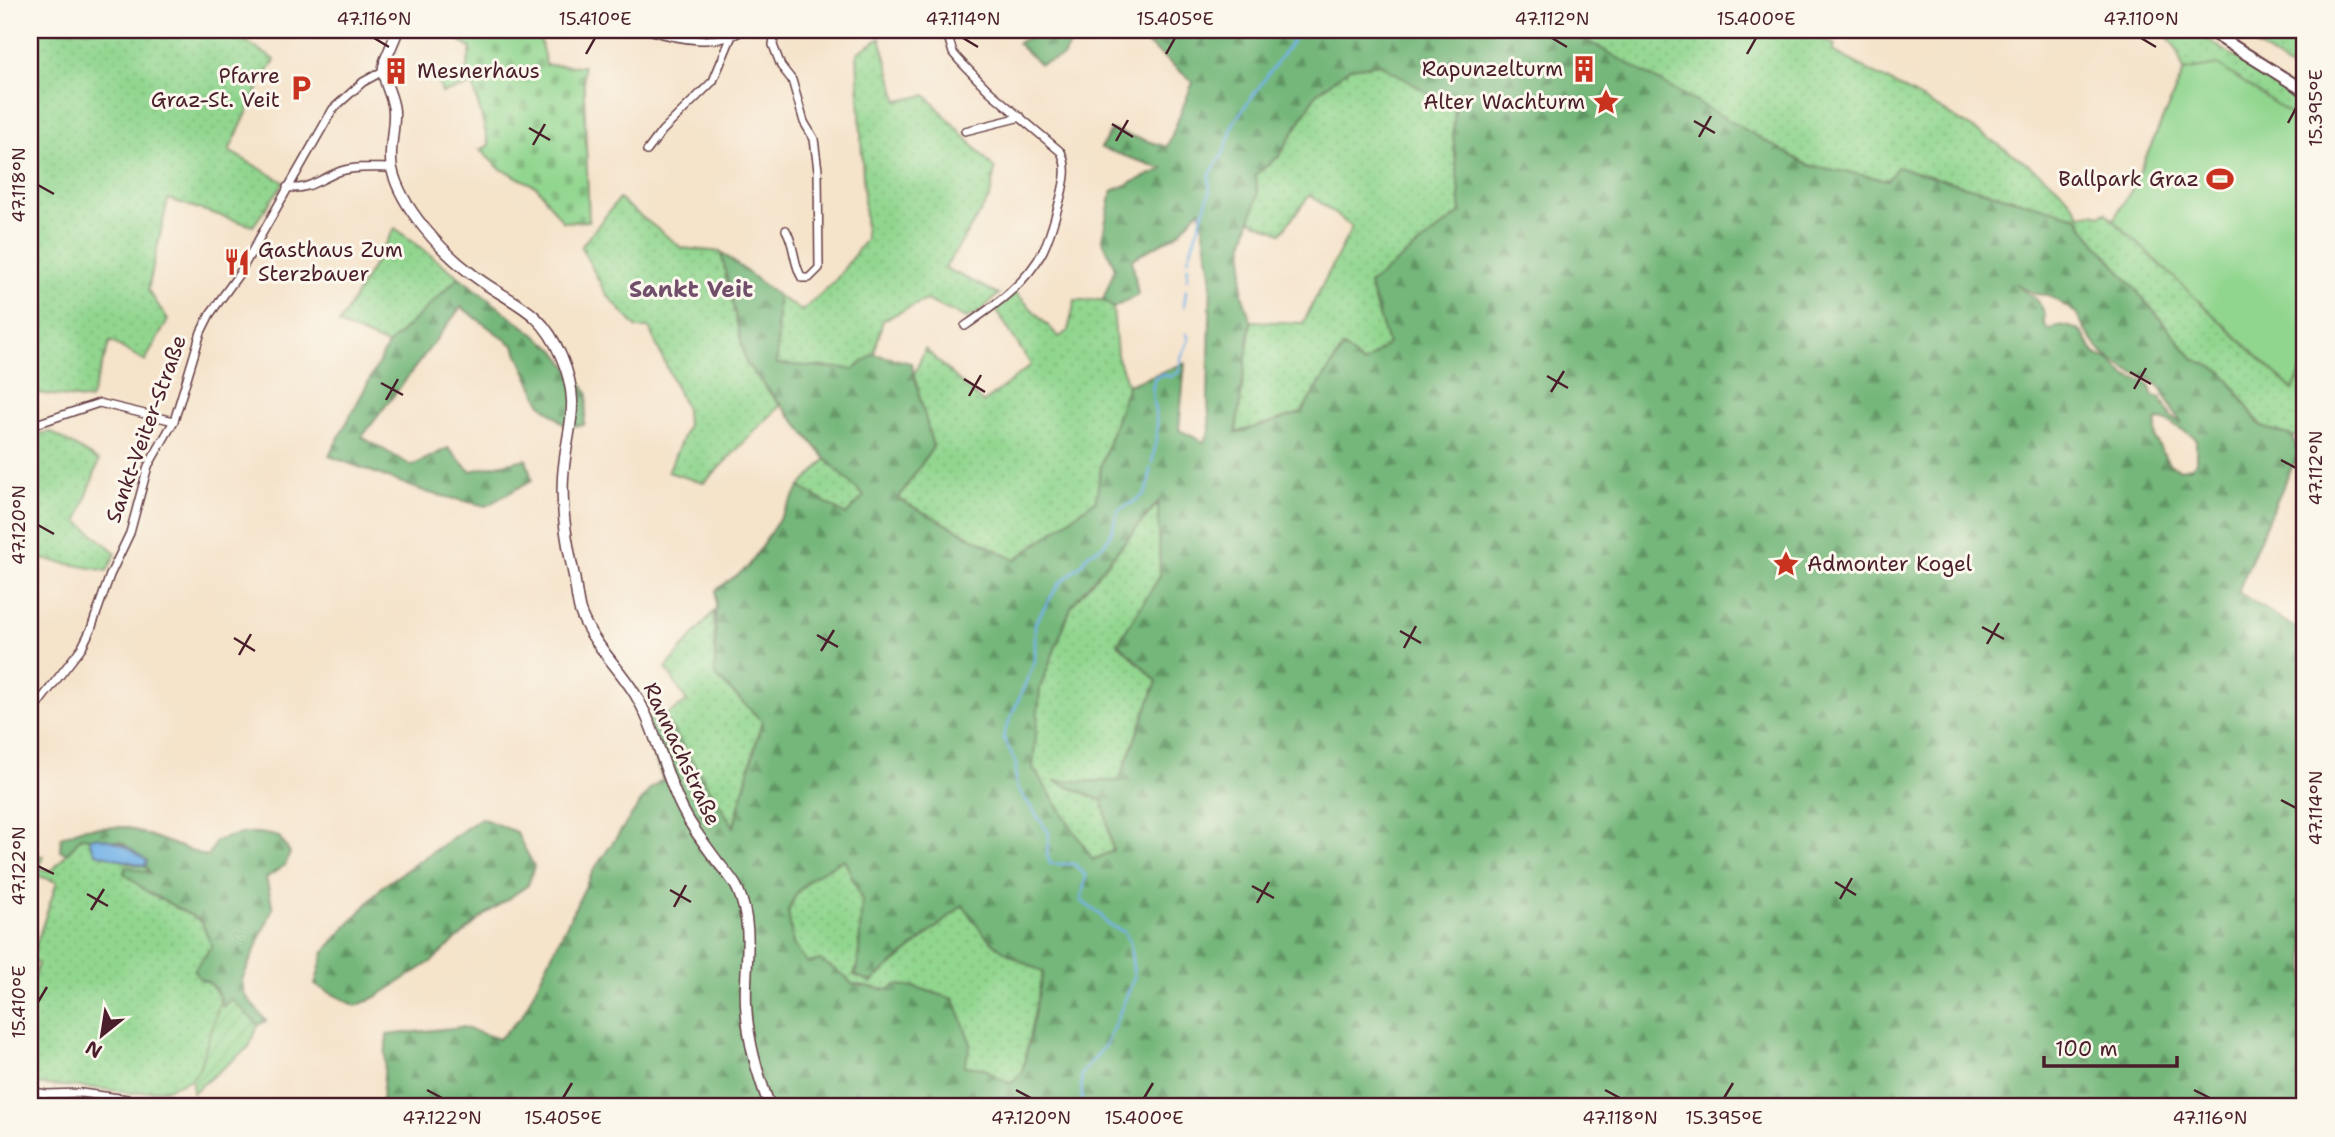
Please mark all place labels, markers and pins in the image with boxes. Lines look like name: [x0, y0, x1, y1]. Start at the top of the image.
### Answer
building icon: Rapunzelturm: [1569, 54, 1599, 84]
place label: Rapunzelturm: [1422, 55, 1563, 83]
building icon: Mesnerhaus: [381, 56, 411, 86]
place label: Mesnerhaus: [417, 57, 540, 85]
place label: Pfarre Graz-St. Veit: [151, 62, 280, 114]
parking icon: Pfarre Graz-St. Veit: [286, 73, 316, 103]
place icon: Alter Wachturm: [1591, 87, 1621, 117]
place label: Alter Wachturm: [1423, 88, 1585, 116]
sports icon: Ballpark Graz: [2205, 164, 2235, 194]
place label: Ballpark Graz: [2058, 165, 2199, 193]
place label: Gasthaus Zum Sterzbauer: [258, 236, 403, 288]
restaurant icon: Gasthaus Zum Sterzbauer: [222, 247, 252, 277]
place icon: Admonter Kogel: [1771, 549, 1801, 579]
place label: Admonter Kogel: [1807, 550, 1973, 578]

